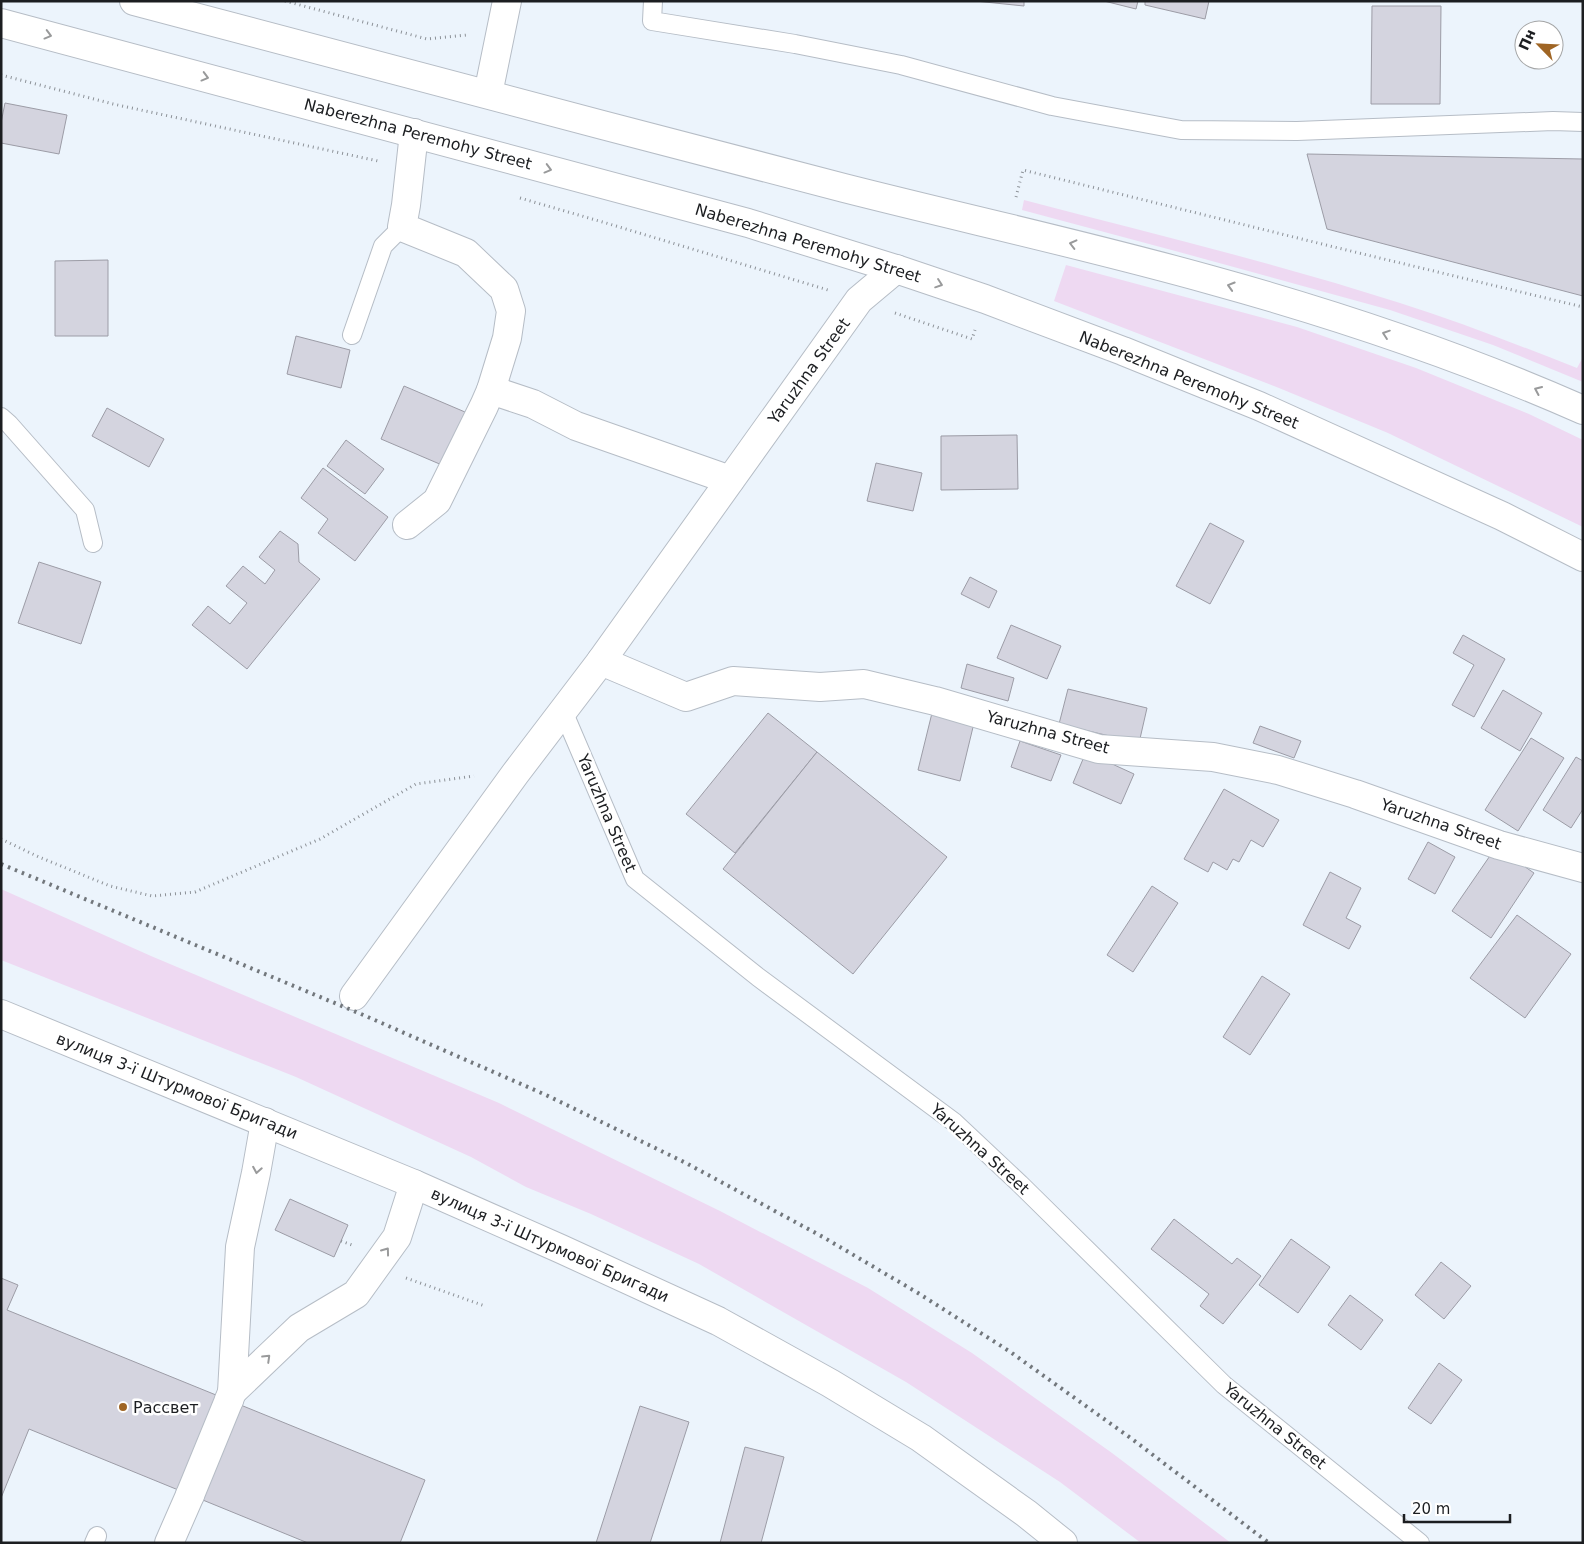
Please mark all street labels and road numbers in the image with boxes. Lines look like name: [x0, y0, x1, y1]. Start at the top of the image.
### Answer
street label: Naberezhna Peremohy Street: [302, 94, 534, 174]
street label: Naberezhna Peremohy Street: [693, 200, 923, 286]
street label: Yaruzhna Street: [764, 314, 854, 428]
street label: Naberezhna Peremohy Street: [1076, 327, 1302, 433]
street label: Yaruzhna Street: [984, 706, 1111, 758]
street label: Yaruzhna Street: [573, 750, 640, 875]
street label: Yaruzhna Street: [1377, 794, 1504, 854]
street label: вулиця 3-ї Штурмової Бригади: [54, 1029, 300, 1143]
street label: Yaruzhna Street: [926, 1099, 1033, 1198]
street label: вулиця 3-ї Штурмової Бригади: [428, 1184, 672, 1306]
street label: Yaruzhna Street: [1219, 1378, 1330, 1473]

